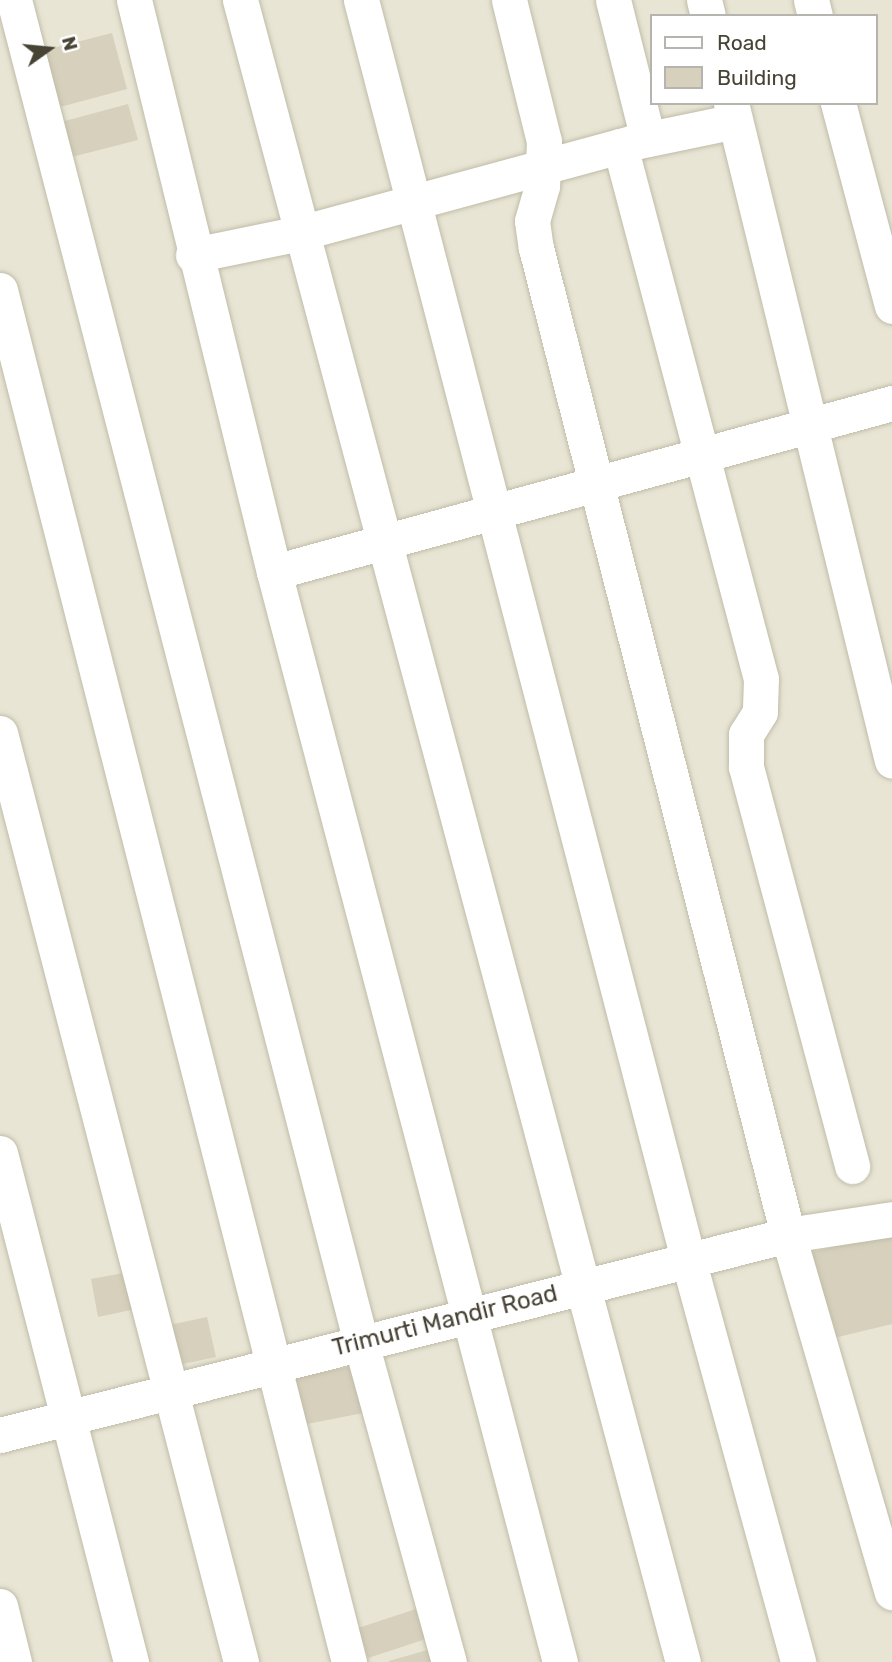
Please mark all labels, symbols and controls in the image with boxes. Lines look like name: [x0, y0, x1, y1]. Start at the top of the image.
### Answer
north arrow: [14, 14, 84, 84]
legend: [650, 14, 878, 105]
text: Road: [717, 30, 767, 55]
text: N: [57, 34, 83, 53]
text: Building: [717, 65, 797, 90]
street label: Trimurti Mandir Road: [329, 1279, 561, 1363]

